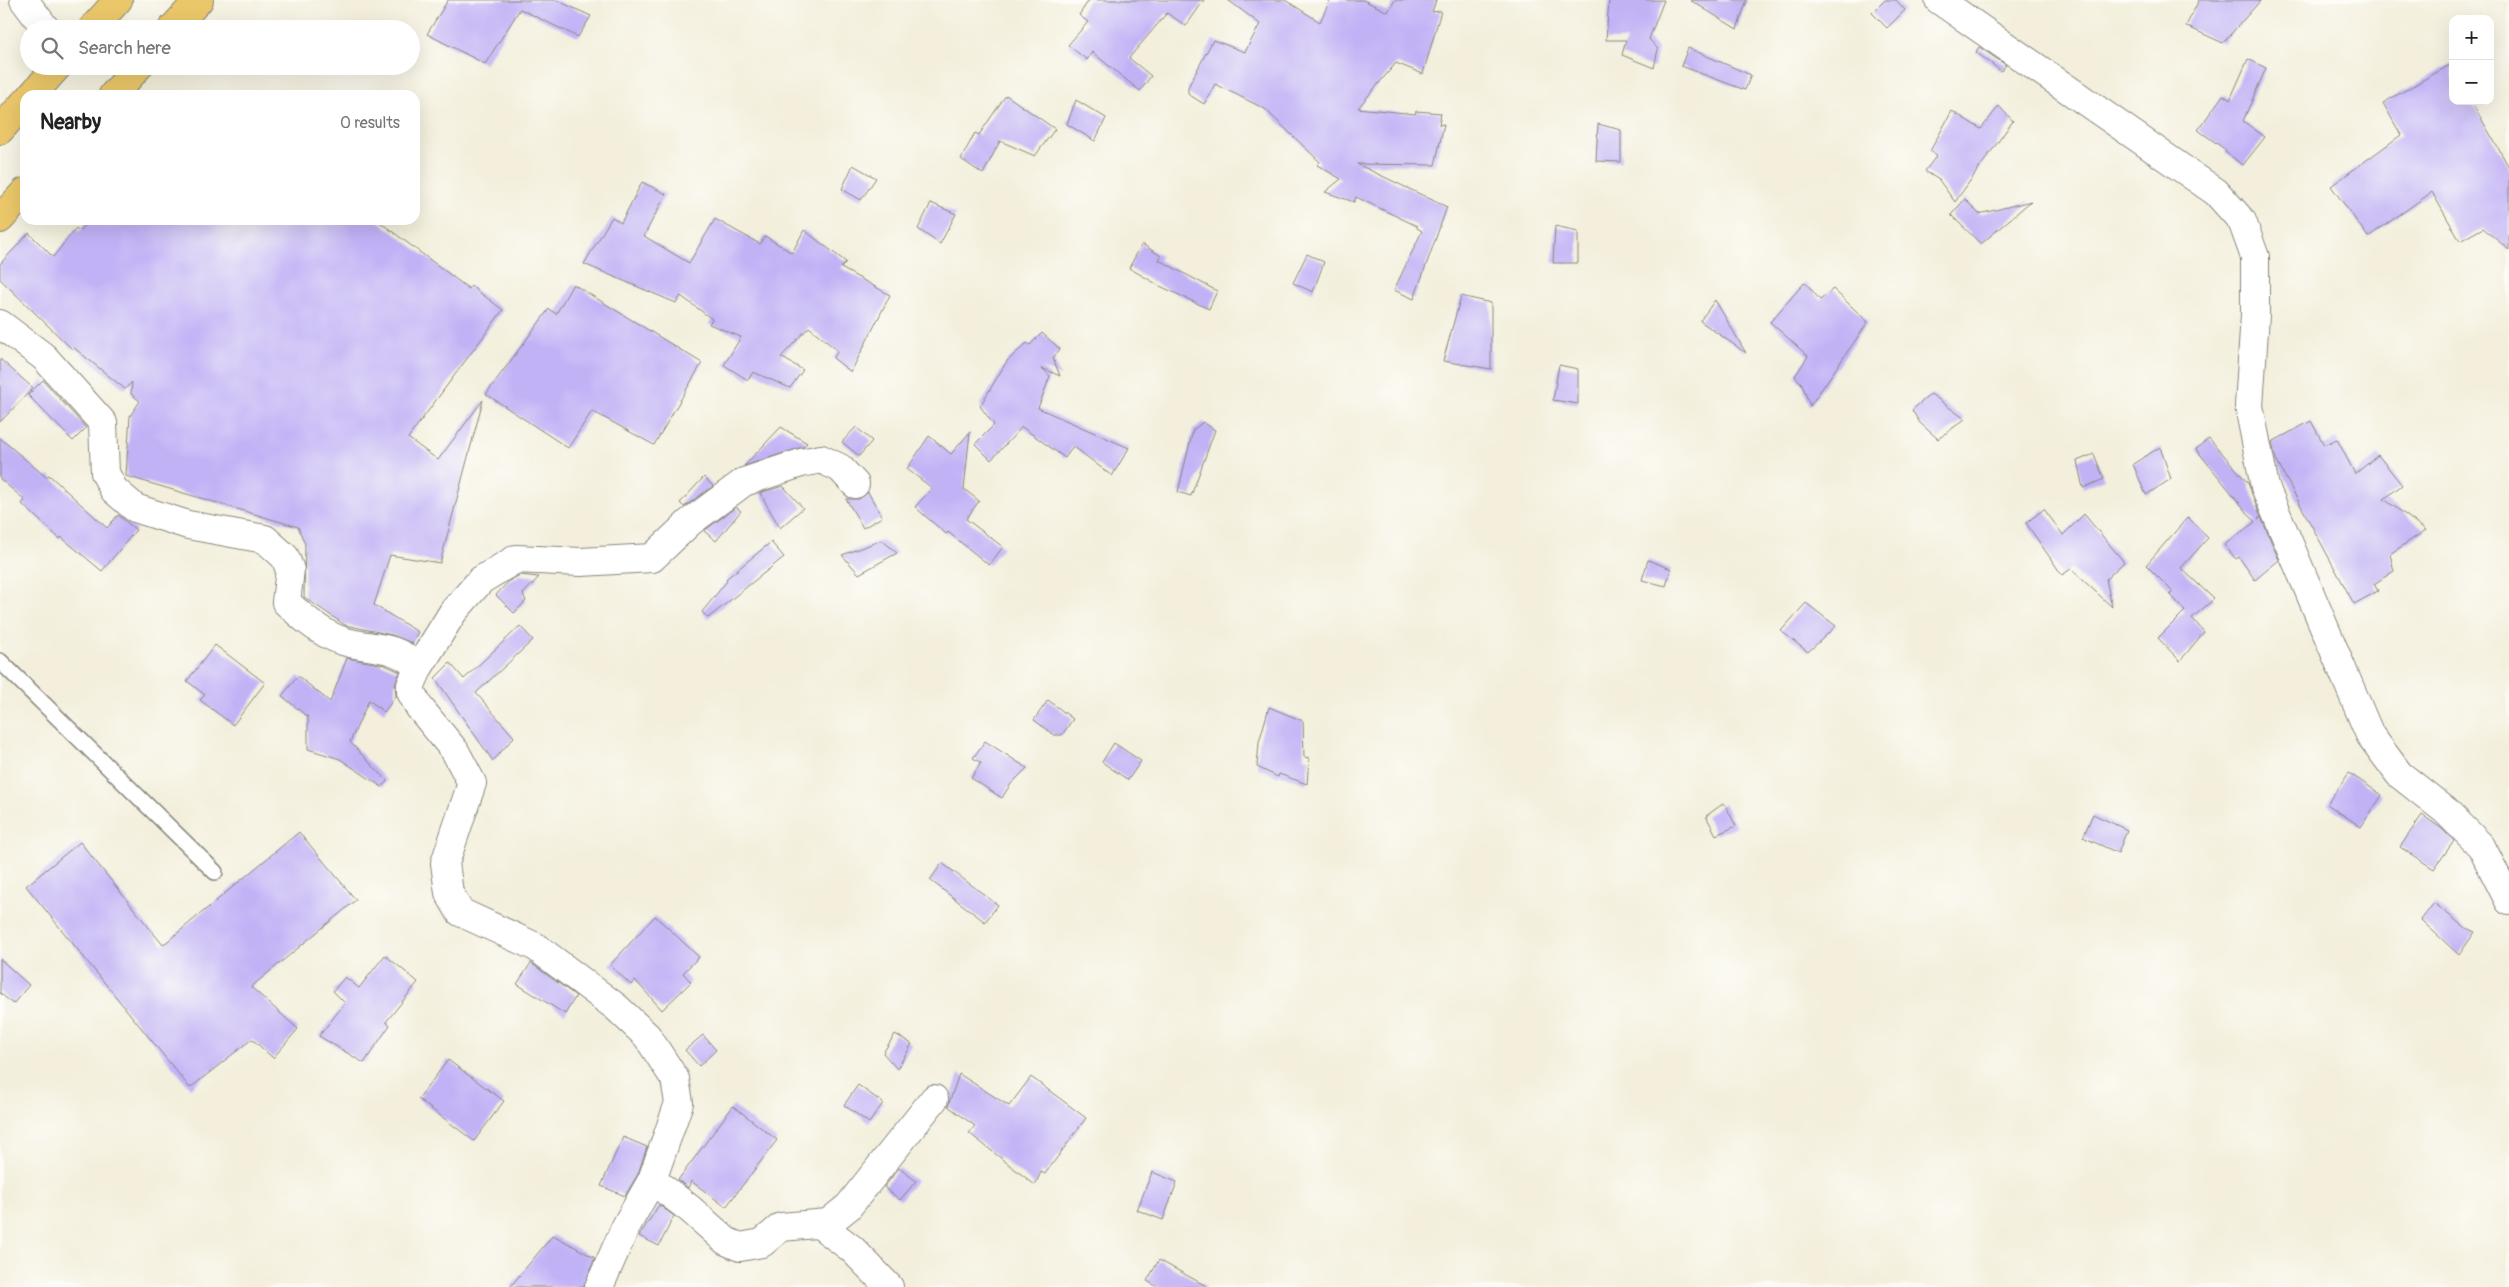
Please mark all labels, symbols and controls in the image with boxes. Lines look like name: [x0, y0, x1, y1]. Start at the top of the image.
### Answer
map controls: [2449, 15, 2494, 105]
button: +: [2449, 15, 2494, 60]
search box: [20, 20, 420, 75]
icon: search: [38, 34, 66, 62]
text: Search here: [78, 36, 171, 60]
button: −: [2449, 60, 2494, 105]
text: Nearby: [40, 109, 101, 136]
text: 0 results: [340, 113, 400, 133]

